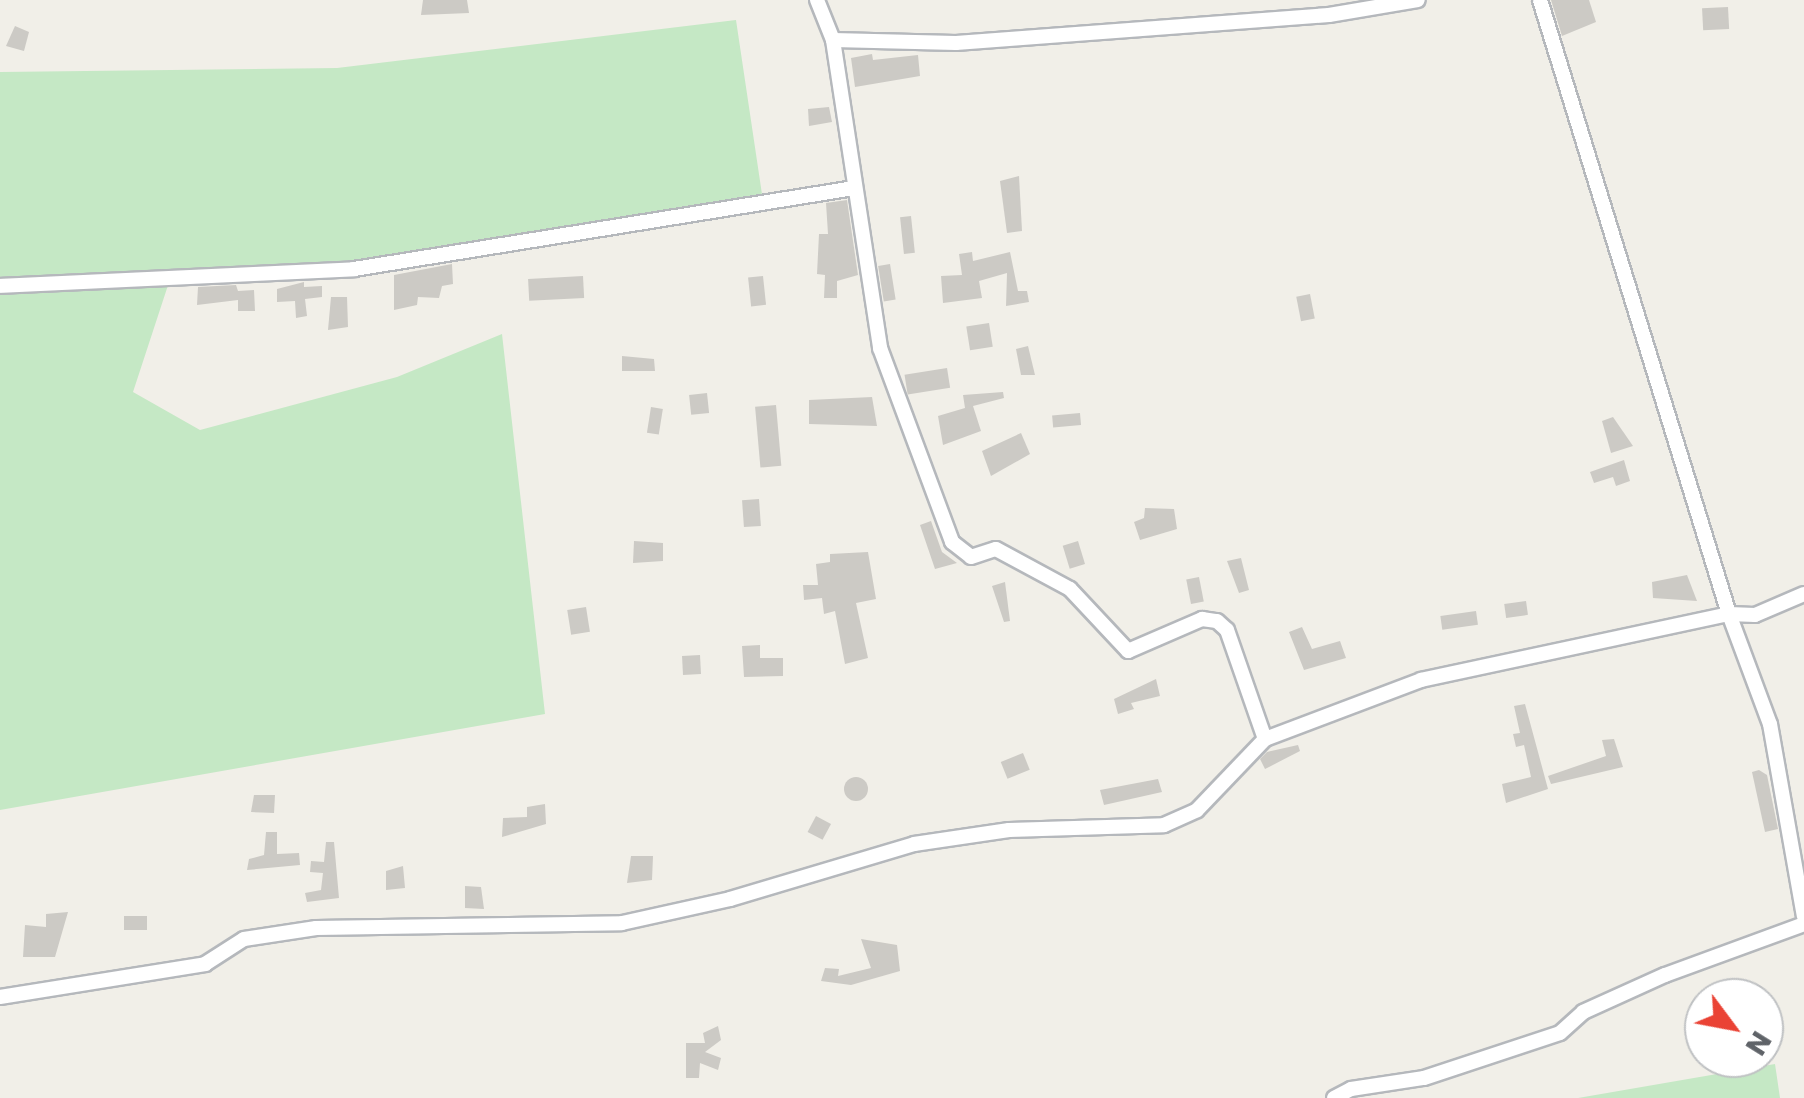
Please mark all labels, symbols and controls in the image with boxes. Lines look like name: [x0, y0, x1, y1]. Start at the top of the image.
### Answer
north arrow: [1684, 978, 1784, 1078]
text: N: [1736, 1024, 1780, 1062]

